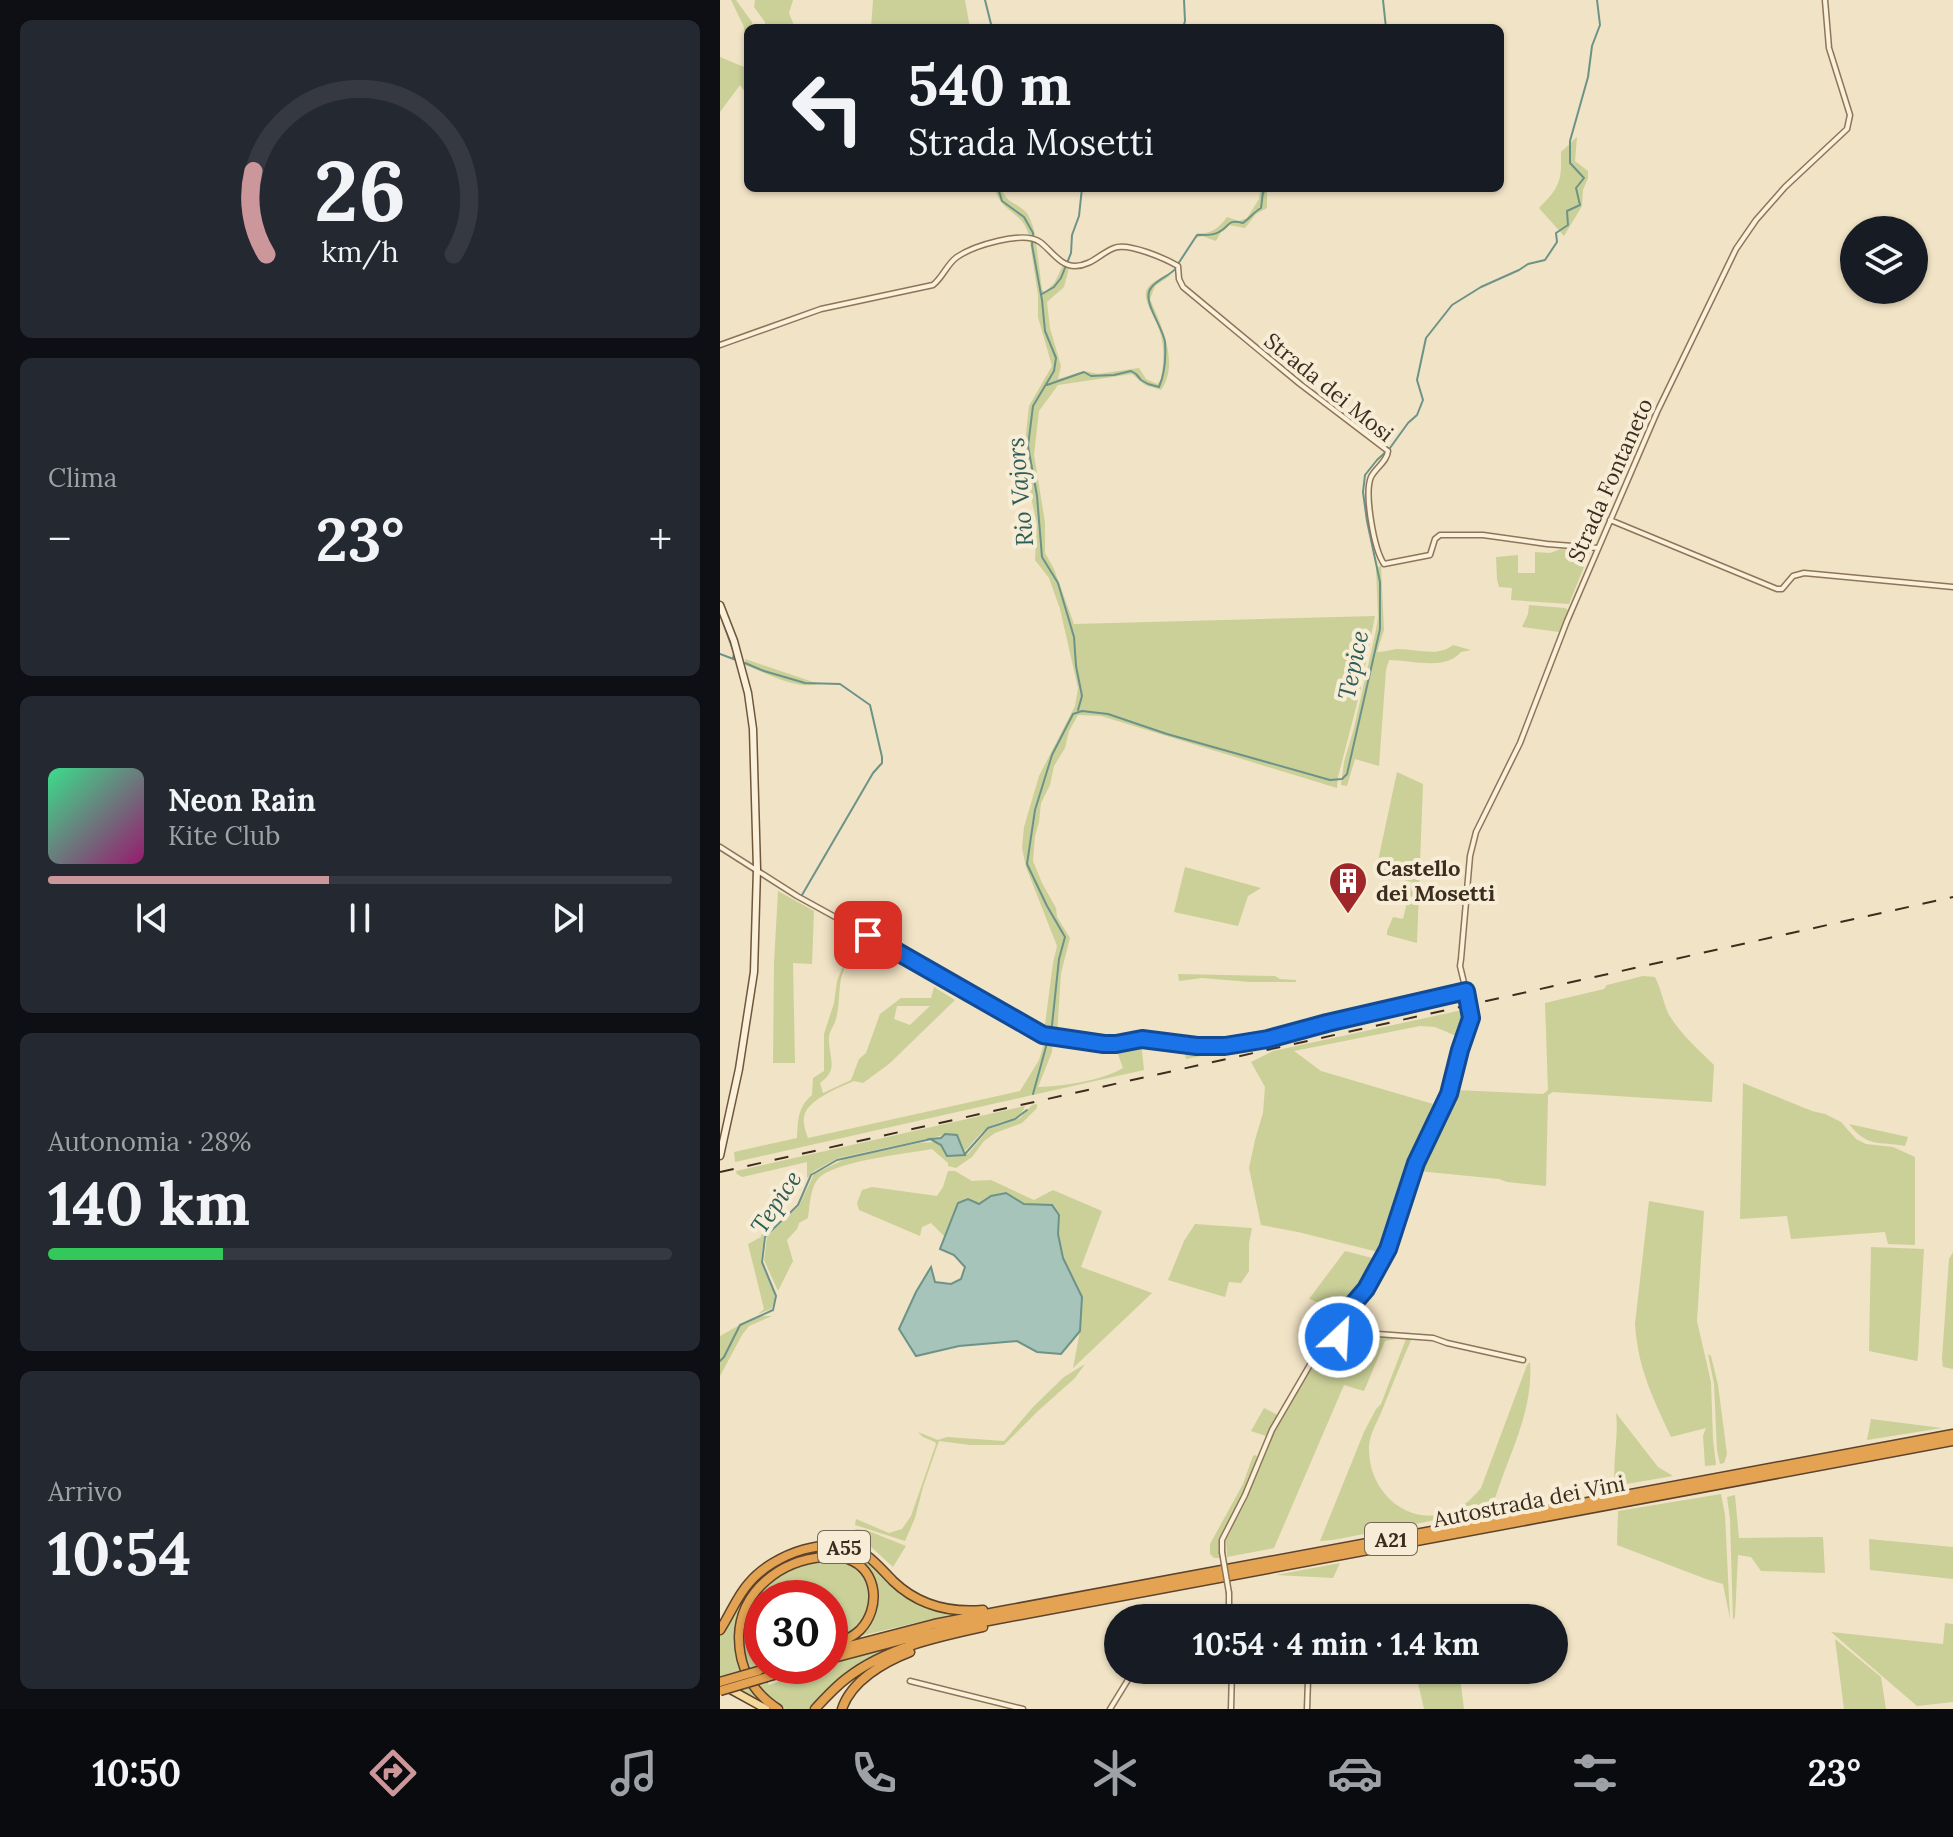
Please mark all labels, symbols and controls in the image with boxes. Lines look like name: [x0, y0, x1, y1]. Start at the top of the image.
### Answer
text: 540 m: [908, 49, 1071, 120]
icon: left: [776, 56, 880, 160]
text: Strada Mosetti: [908, 119, 1154, 165]
text: 26: [314, 136, 406, 243]
map controls: [1840, 216, 1928, 304]
button: layers: [1840, 216, 1928, 304]
text: km/h: [321, 233, 399, 270]
street label: Strada dei Mosi: [1259, 326, 1399, 448]
street label: Strada Fontaneto: [1561, 394, 1659, 566]
water label: Rio Vajors: [1000, 436, 1040, 548]
text: Clima: [48, 461, 117, 494]
text: 23°: [316, 501, 404, 577]
text: −: [48, 511, 71, 567]
text: +: [649, 511, 672, 567]
water label: Tepice: [1331, 628, 1375, 702]
text: Neon Rain: [168, 781, 316, 819]
text: Kite Club: [168, 819, 280, 852]
place label: Castello dei Mosetti: [1376, 854, 1495, 907]
building icon: Castello dei Mosetti: [1327, 860, 1369, 915]
icon: previous: [130, 896, 174, 940]
icon: pause: [338, 896, 382, 940]
icon: next: [546, 896, 590, 940]
pin: [834, 901, 902, 969]
icon: arrive: [846, 913, 890, 957]
text: Autonomia · 28%: [48, 1125, 251, 1158]
water label: Tepice: [744, 1164, 808, 1240]
text: 140 km: [48, 1165, 250, 1241]
position arrow: [1297, 1295, 1381, 1379]
street label: Autostrada dei Vini: [1430, 1469, 1627, 1534]
text: Arrivo: [48, 1475, 122, 1508]
text: 10:54: [48, 1515, 191, 1591]
road number: A21: [1365, 1523, 1417, 1555]
road number: A55: [818, 1531, 870, 1563]
speed limit sign: 30: [744, 1580, 848, 1684]
text: 10:54 · 4 min · 1.4 km: [1193, 1625, 1479, 1663]
icon: directions: [365, 1745, 421, 1801]
icon: music: [606, 1745, 662, 1801]
icon: phone: [846, 1745, 902, 1801]
icon: climate: [1087, 1745, 1143, 1801]
icon: car: [1327, 1745, 1383, 1801]
icon: filters: [1567, 1745, 1623, 1801]
text: 10:50: [92, 1750, 181, 1796]
text: 23°: [1808, 1750, 1861, 1796]

